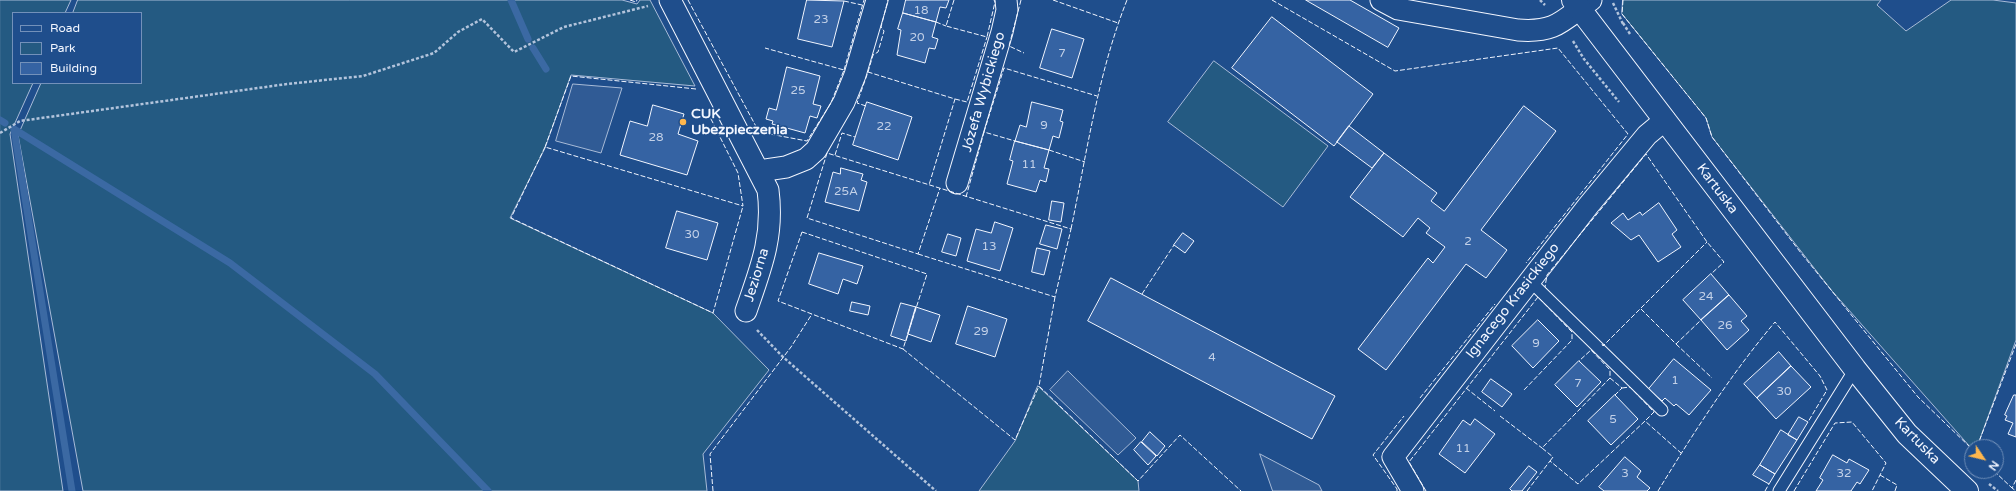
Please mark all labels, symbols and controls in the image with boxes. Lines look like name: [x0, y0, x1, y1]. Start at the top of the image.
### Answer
house number: 18: [913, 4, 929, 18]
legend: [12, 12, 142, 84]
house number: 23: [813, 13, 829, 27]
text: Road: [50, 21, 80, 35]
street label: Józefa Wybickiego: [959, 30, 1009, 154]
house number: 20: [909, 31, 925, 45]
text: Park: [50, 41, 76, 55]
house number: 7: [1058, 47, 1066, 61]
text: Building: [50, 61, 97, 75]
house number: 25: [790, 84, 806, 98]
place label: CUK Ubezpieczenia: [691, 106, 788, 138]
marker: CUK Ubezpieczenia: [678, 117, 688, 127]
house number: 9: [1040, 119, 1048, 133]
house number: 22: [876, 120, 892, 134]
house number: 28: [648, 131, 664, 145]
house number: 11: [1021, 158, 1037, 172]
street label: Kartuska: [1693, 161, 1741, 217]
house number: 25A: [834, 185, 858, 199]
house number: 30: [684, 228, 700, 242]
house number: 2: [1464, 235, 1472, 249]
house number: 13: [981, 240, 997, 254]
street label: Ignacego Krasickiego: [1463, 240, 1563, 362]
street label: Jeziorna: [741, 246, 773, 304]
house number: 24: [1698, 290, 1714, 304]
house number: 26: [1717, 319, 1733, 333]
house number: 29: [973, 325, 989, 339]
house number: 9: [1532, 337, 1540, 351]
house number: 4: [1208, 351, 1216, 365]
house number: 1: [1671, 374, 1679, 388]
house number: 7: [1574, 377, 1582, 391]
house number: 30: [1776, 385, 1792, 399]
house number: 5: [1609, 413, 1617, 427]
street label: Kartuska: [1891, 414, 1943, 468]
north arrow: [1964, 439, 2004, 479]
house number: 11: [1455, 442, 1471, 456]
text: N: [1986, 458, 2001, 473]
house number: 3: [1621, 467, 1629, 481]
house number: 32: [1836, 467, 1852, 481]

